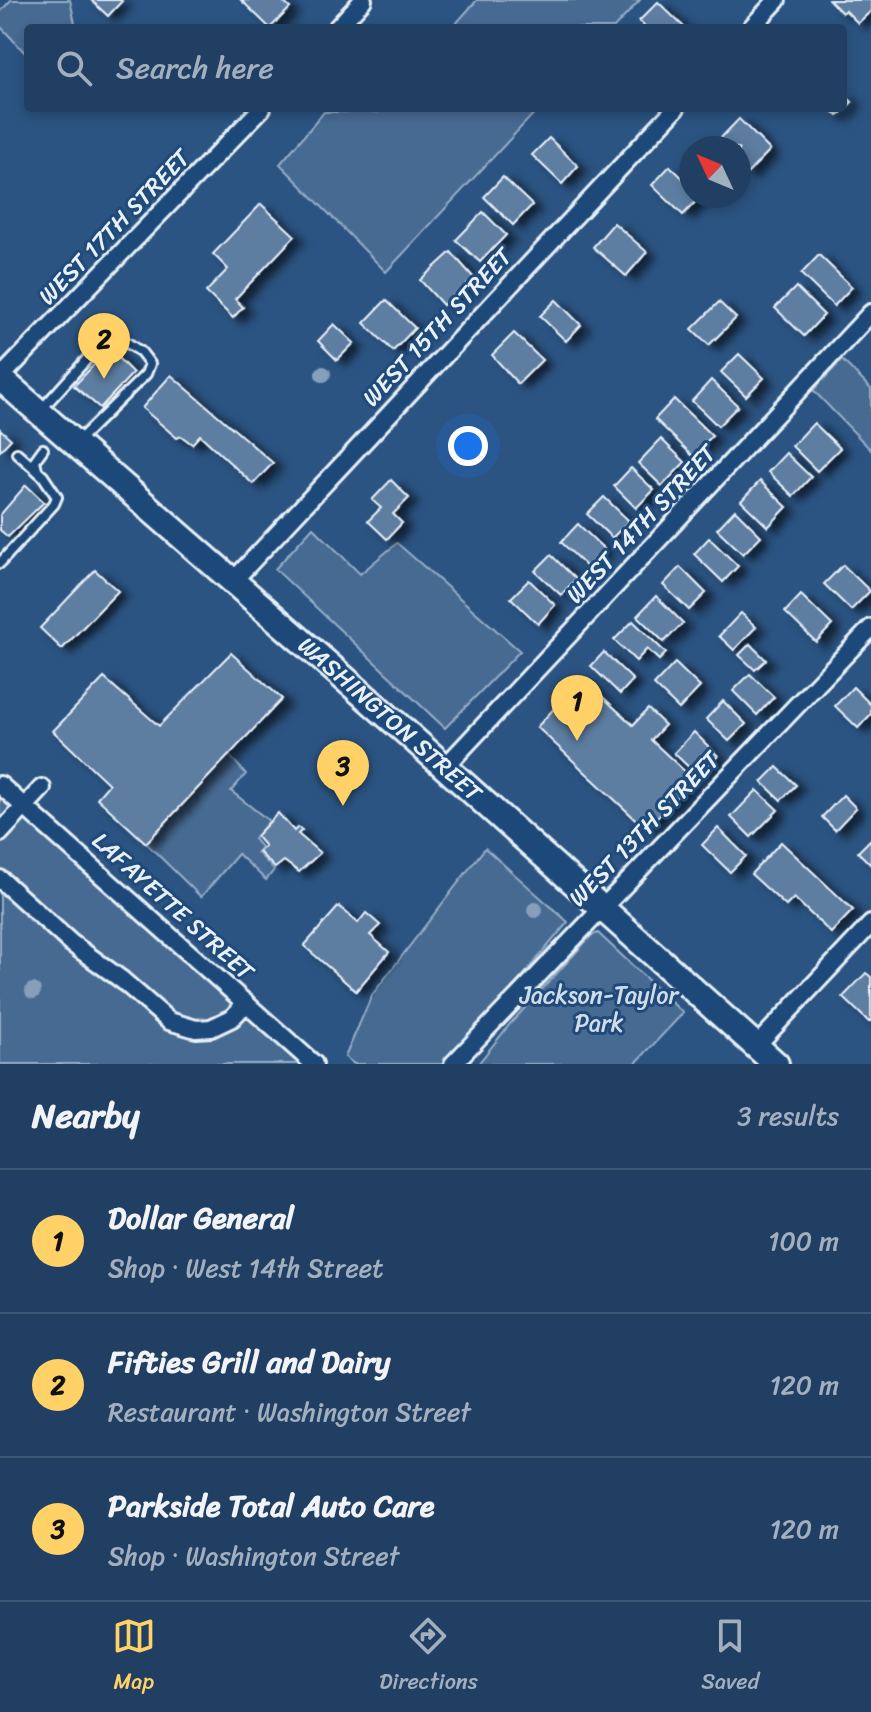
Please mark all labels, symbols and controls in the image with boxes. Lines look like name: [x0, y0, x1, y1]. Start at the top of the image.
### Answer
search box: [24, 24, 847, 112]
text: Search here: [116, 41, 274, 95]
icon: search: [52, 46, 96, 90]
north arrow: [679, 136, 751, 208]
street label: WEST 17TH STREET: [28, 137, 202, 315]
street label: WEST 15TH STREET: [351, 236, 524, 417]
pin: 2: [78, 313, 130, 379]
your location: [448, 426, 488, 466]
street label: WEST 14TH STREET: [555, 433, 728, 614]
street label: WASHINGTON STREET: [288, 626, 493, 813]
pin: 1: [551, 675, 603, 741]
street label: WEST 13TH STREET: [558, 739, 732, 917]
pin: 3: [317, 740, 369, 806]
street label: LAFAYETTE STREET: [82, 821, 266, 992]
park label: Jackson-Taylor Park: [519, 974, 680, 1044]
text: Nearby: [32, 1086, 140, 1146]
text: 3 results: [737, 1093, 839, 1139]
text: Dollar General: [108, 1191, 294, 1245]
text: 1: [52, 1218, 64, 1264]
text: 100 m: [768, 1218, 839, 1264]
text: Shop · West 14th Street: [108, 1245, 384, 1291]
text: Fifties Grill and Dairy: [108, 1335, 390, 1389]
text: 2: [50, 1362, 66, 1408]
text: 120 m: [770, 1362, 839, 1408]
text: Restaurant · Washington Street: [108, 1389, 471, 1435]
text: Parkside Total Auto Care: [108, 1479, 434, 1533]
text: 3: [51, 1506, 65, 1552]
text: 120 m: [770, 1506, 839, 1552]
text: Shop · Washington Street: [108, 1533, 399, 1579]
tab: Map: [112, 1614, 156, 1701]
tab: Directions: [379, 1614, 478, 1701]
tab: Saved: [701, 1614, 759, 1701]

